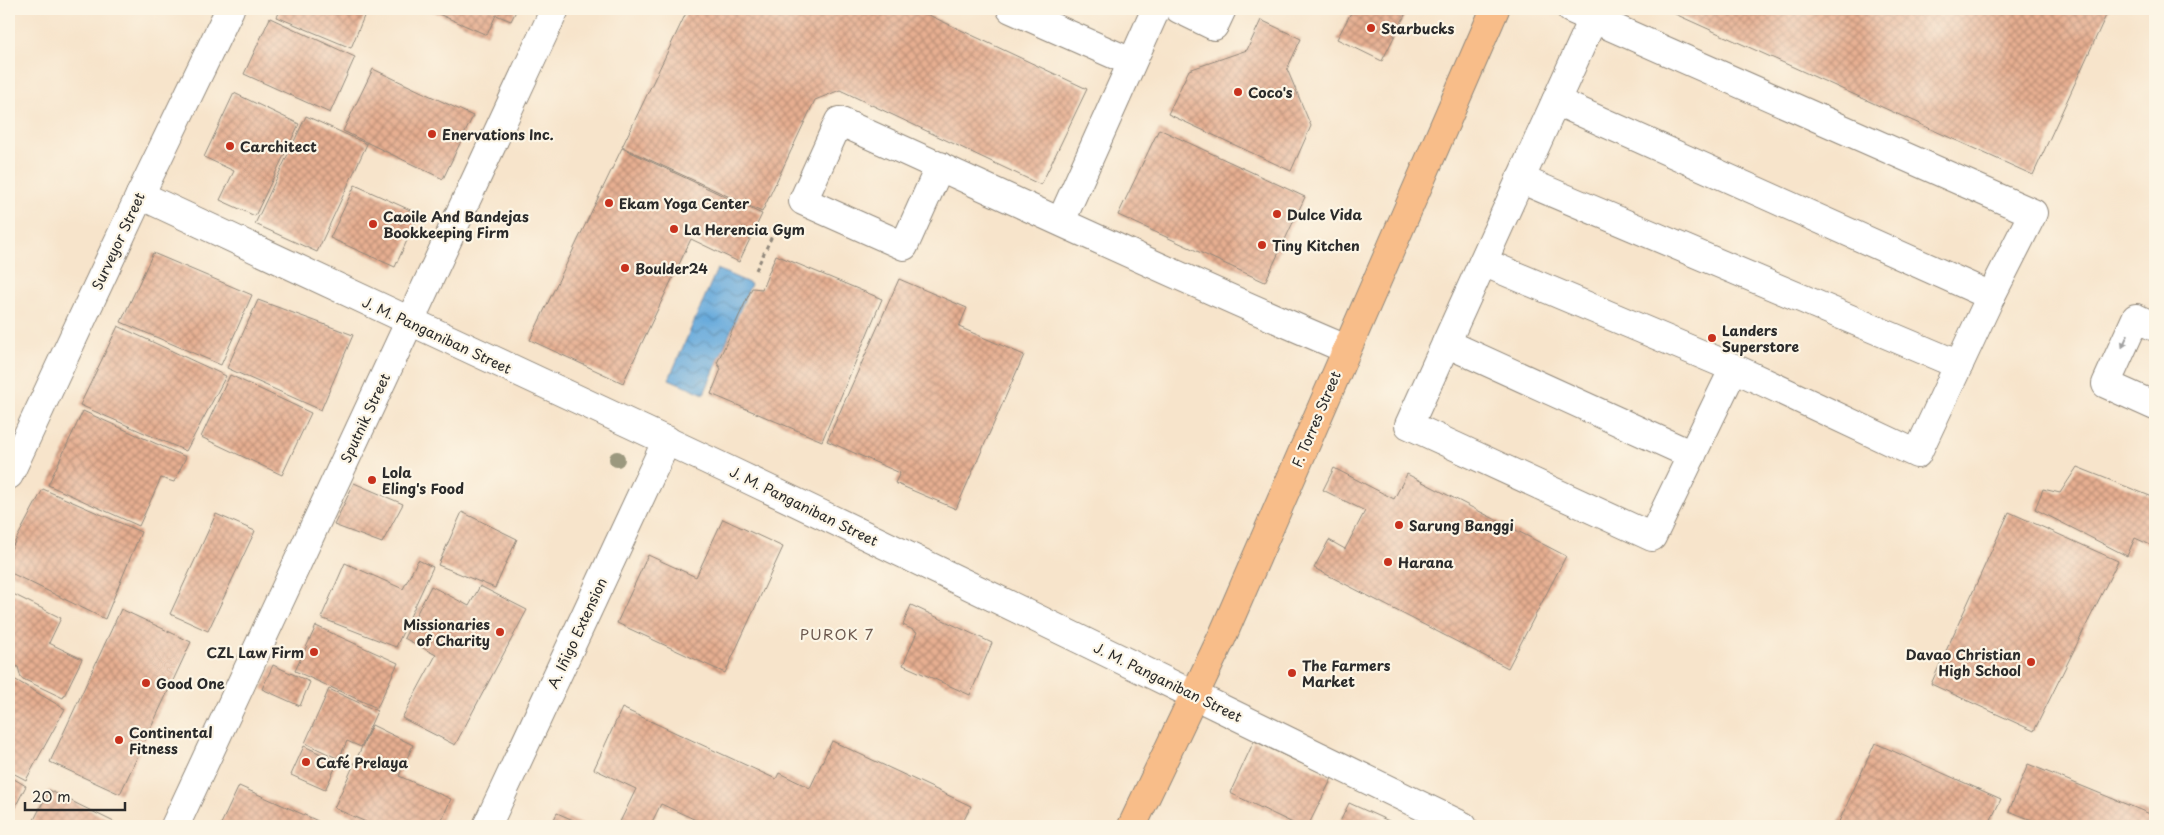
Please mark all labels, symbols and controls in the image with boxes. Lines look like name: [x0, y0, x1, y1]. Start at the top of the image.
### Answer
place label: Starbucks: [1381, 18, 1455, 39]
marker: Starbucks: [1365, 22, 1377, 34]
place label: Coco's: [1248, 82, 1293, 103]
marker: Coco's: [1232, 86, 1244, 98]
place label: Enervations Inc.: [442, 124, 554, 145]
marker: Enervations Inc.: [426, 128, 438, 140]
place label: Carchitect: [240, 136, 317, 157]
marker: Carchitect: [224, 140, 236, 152]
street label: Surveyor Street: [86, 188, 150, 293]
place label: Ekam Yoga Center: [619, 193, 750, 214]
marker: Ekam Yoga Center: [603, 197, 615, 209]
place label: Dulce Vida: [1287, 204, 1362, 225]
place label: Caoile And Bandejas Bookkeeping Firm: [383, 206, 529, 243]
marker: Dulce Vida: [1271, 208, 1283, 220]
marker: Caoile And Bandejas Bookkeeping Firm: [367, 218, 379, 230]
place label: La Herencia Gym: [684, 219, 805, 240]
marker: La Herencia Gym: [668, 223, 680, 235]
place label: Tiny Kitchen: [1272, 235, 1360, 256]
marker: Tiny Kitchen: [1256, 239, 1268, 251]
place label: Boulder24: [635, 258, 708, 279]
marker: Boulder24: [619, 262, 631, 274]
street label: J. M. Panganiban Street: [359, 291, 515, 379]
place label: Landers Superstore: [1722, 320, 1800, 357]
marker: Landers Superstore: [1706, 332, 1718, 344]
one-way arrow: [2121, 334, 2129, 348]
street label: F. Torres Street: [1286, 367, 1346, 470]
street label: Sputnik Street: [335, 369, 395, 466]
street label: J. M. Panganiban Street: [726, 461, 882, 551]
place label: Lola Eling's Food: [382, 462, 464, 499]
marker: Lola Eling's Food: [366, 474, 378, 486]
place label: Sarung Banggi: [1409, 515, 1514, 536]
marker: Sarung Banggi: [1393, 519, 1405, 531]
place label: Harana: [1398, 552, 1454, 573]
marker: Harana: [1382, 556, 1394, 568]
street label: A. Iñigo Extension: [542, 574, 612, 692]
place label: Missionaries of Charity: [403, 614, 490, 651]
district label: PUROK 7: [800, 622, 874, 645]
marker: Missionaries of Charity: [494, 626, 506, 638]
street label: J. M. Panganiban Street: [1090, 637, 1246, 727]
place label: CZL Law Firm: [207, 642, 304, 663]
place label: Davao Christian High School: [1906, 644, 2021, 681]
marker: CZL Law Firm: [308, 646, 320, 658]
place label: The Farmers Market: [1302, 655, 1391, 692]
marker: Davao Christian High School: [2025, 656, 2037, 668]
marker: The Farmers Market: [1286, 667, 1298, 679]
place label: Good One: [156, 673, 225, 694]
marker: Good One: [140, 677, 152, 689]
place label: Continental Fitness: [129, 722, 213, 759]
marker: Continental Fitness: [113, 734, 125, 746]
place label: Café Prelaya: [316, 752, 408, 773]
marker: Café Prelaya: [300, 756, 312, 768]
scale bar: [25, 780, 125, 812]
text: 20 m: [32, 784, 71, 807]

